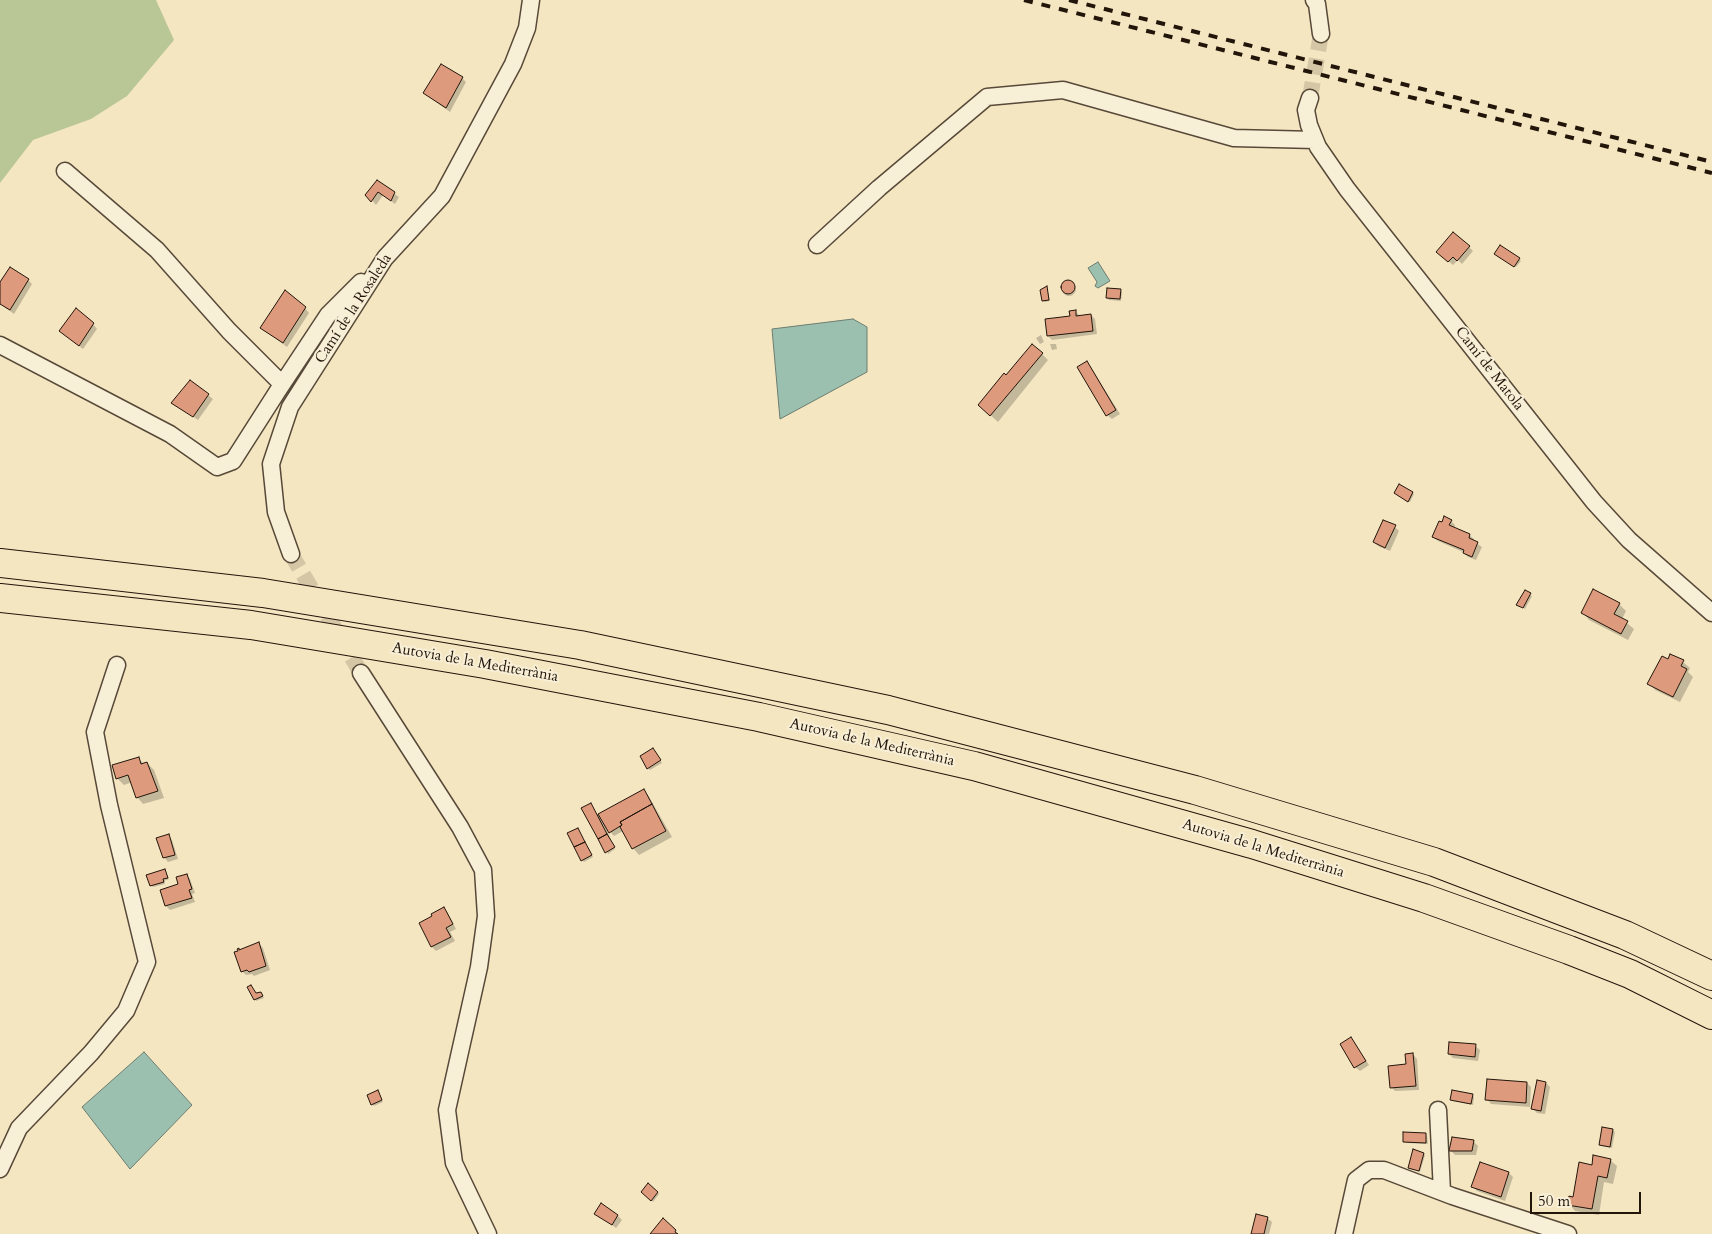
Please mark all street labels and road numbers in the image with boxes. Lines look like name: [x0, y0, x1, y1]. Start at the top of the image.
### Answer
street label: Camí de la Rosaleda: [312, 251, 396, 367]
street label: Camí de Matola: [1451, 323, 1527, 415]
street label: Autovia de la Mediterrània: [390, 640, 560, 686]
street label: Autovia de la Mediterrània: [788, 715, 956, 771]
street label: Autovia de la Mediterrània: [1180, 816, 1346, 882]

